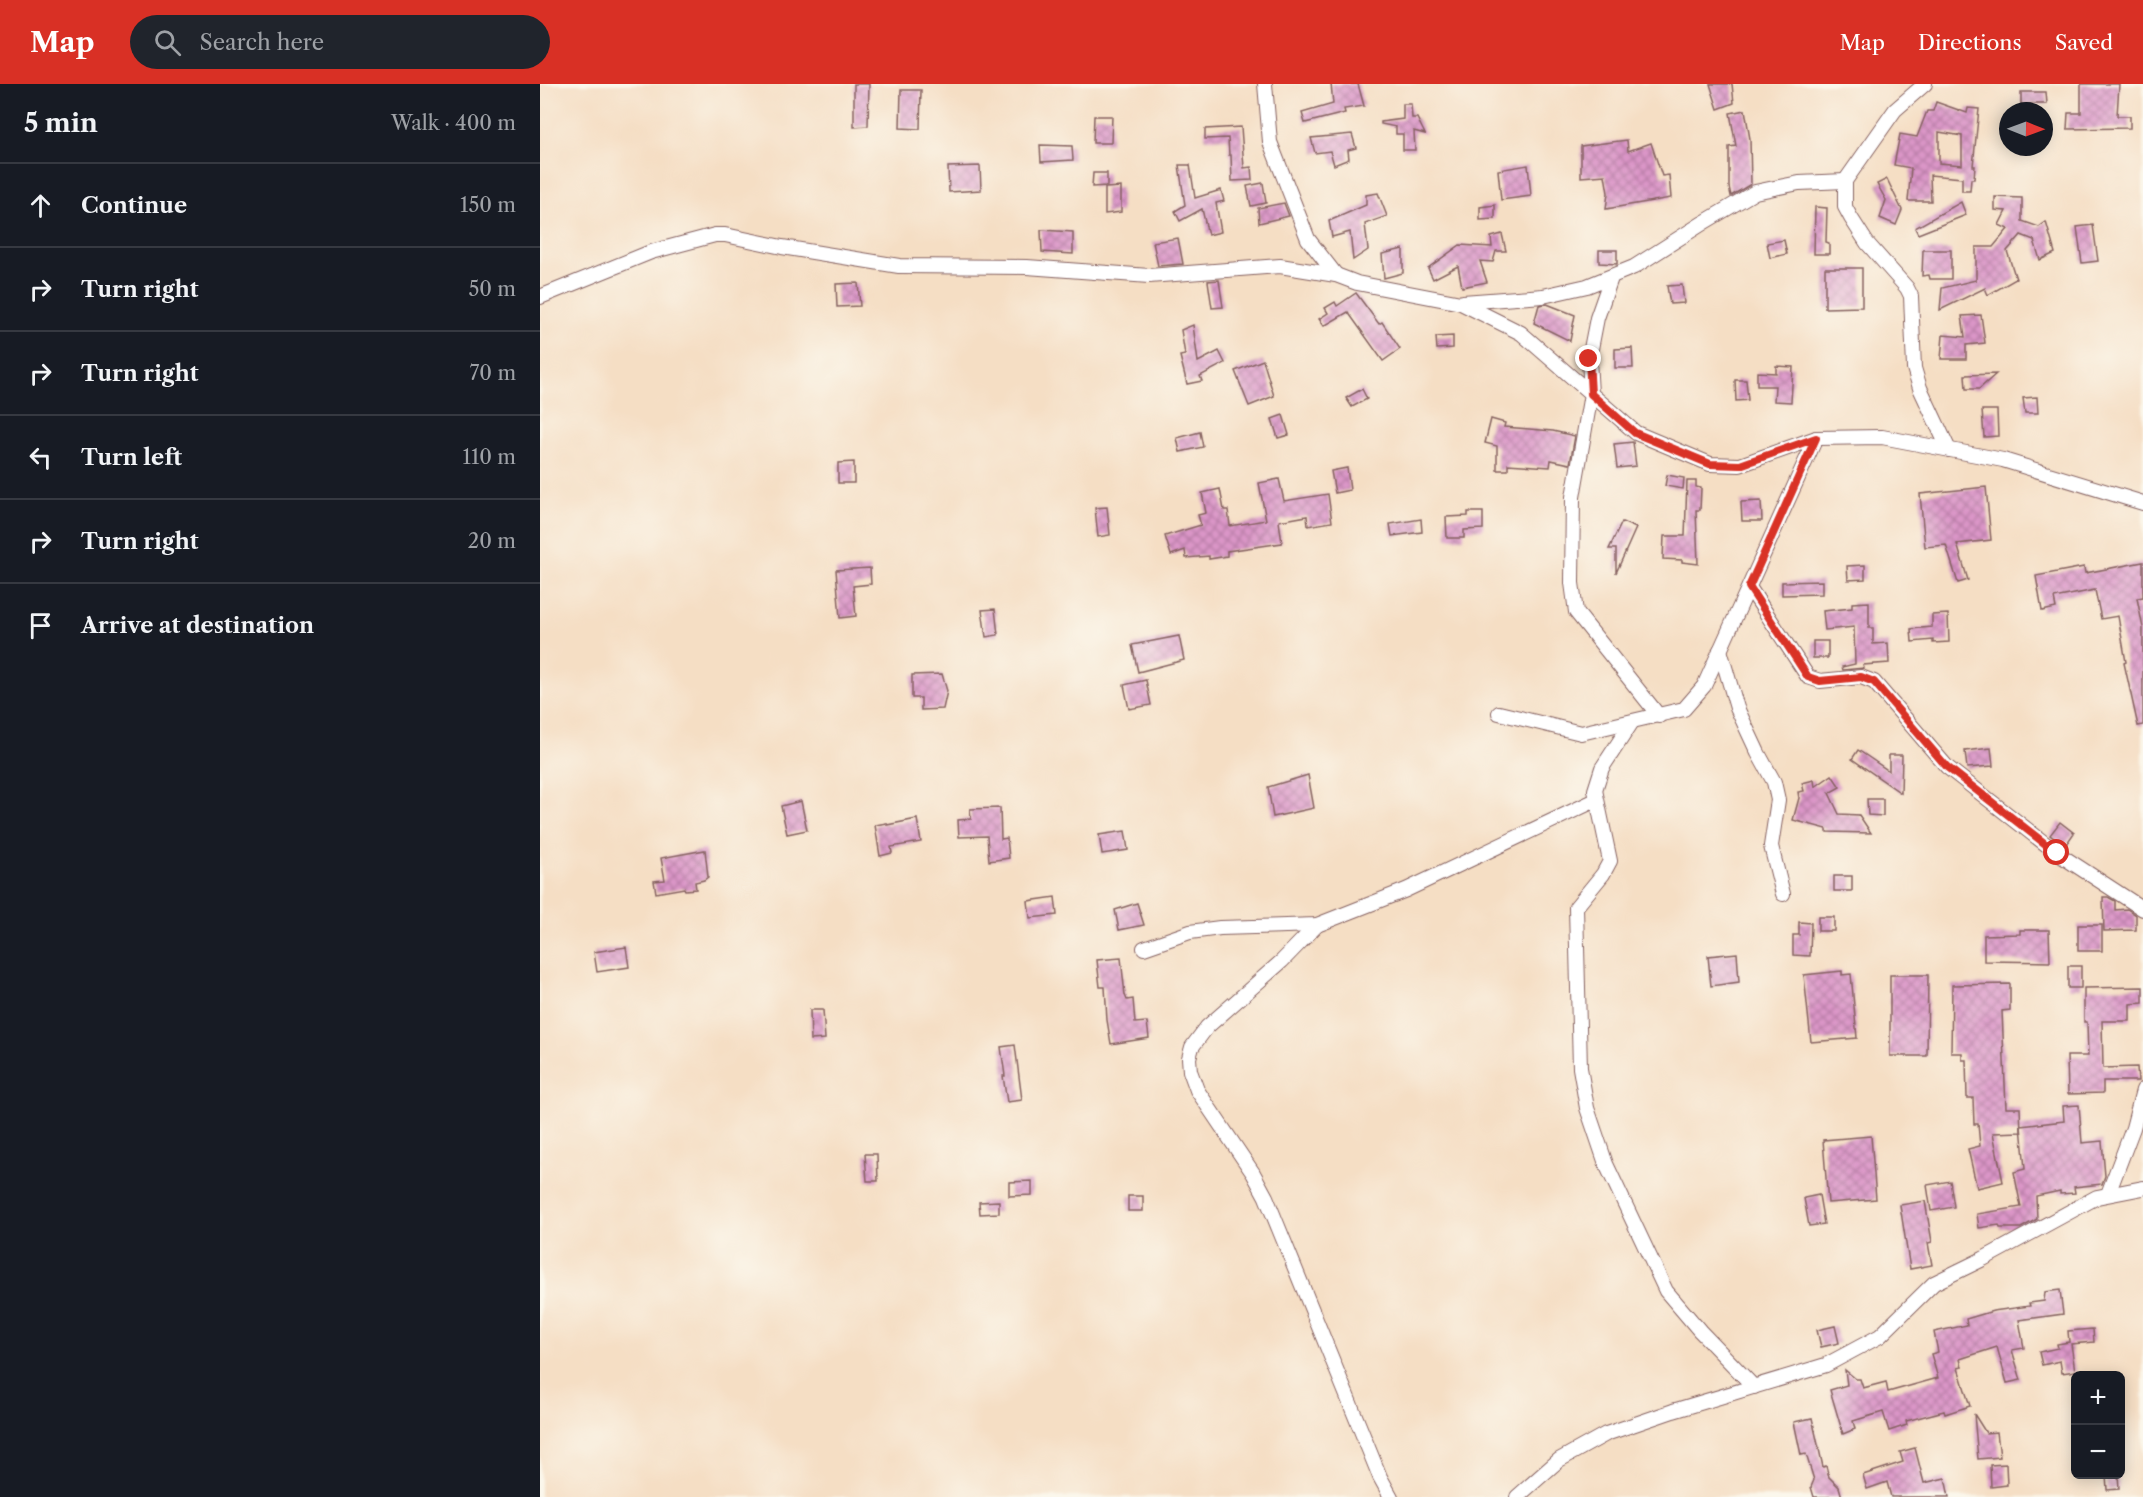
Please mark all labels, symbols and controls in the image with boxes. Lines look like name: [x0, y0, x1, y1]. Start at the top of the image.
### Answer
search box: [130, 15, 550, 69]
text: Map: [30, 25, 94, 59]
icon: search: [151, 26, 184, 59]
text: Search here: [199, 29, 324, 56]
text: Map: [1840, 30, 1885, 55]
text: Directions: [1918, 30, 2022, 55]
text: Saved: [2055, 30, 2113, 55]
north arrow: [1999, 102, 2053, 156]
text: 5 min: [24, 107, 98, 139]
text: Walk · 400 m: [391, 111, 516, 135]
icon: ahead: [24, 189, 57, 222]
text: Continue: [81, 192, 187, 219]
text: 150 m: [460, 193, 516, 217]
icon: right: [24, 273, 57, 306]
text: Turn right: [81, 276, 199, 303]
text: 50 m: [469, 277, 516, 301]
route end: [1575, 345, 1601, 371]
icon: right: [24, 357, 57, 390]
text: Turn right: [81, 360, 199, 387]
text: 70 m: [470, 361, 516, 385]
icon: left: [24, 441, 57, 474]
text: Turn left: [81, 444, 182, 471]
text: 110 m: [463, 445, 516, 469]
icon: right: [24, 525, 57, 558]
text: Turn right: [81, 528, 199, 555]
text: 20 m: [468, 529, 516, 553]
icon: arrive: [24, 609, 57, 642]
text: Arrive at destination: [81, 612, 314, 639]
route start: [2043, 839, 2069, 865]
map controls: [2071, 1371, 2125, 1479]
button: +: [2071, 1371, 2125, 1425]
button: −: [2071, 1425, 2125, 1479]

